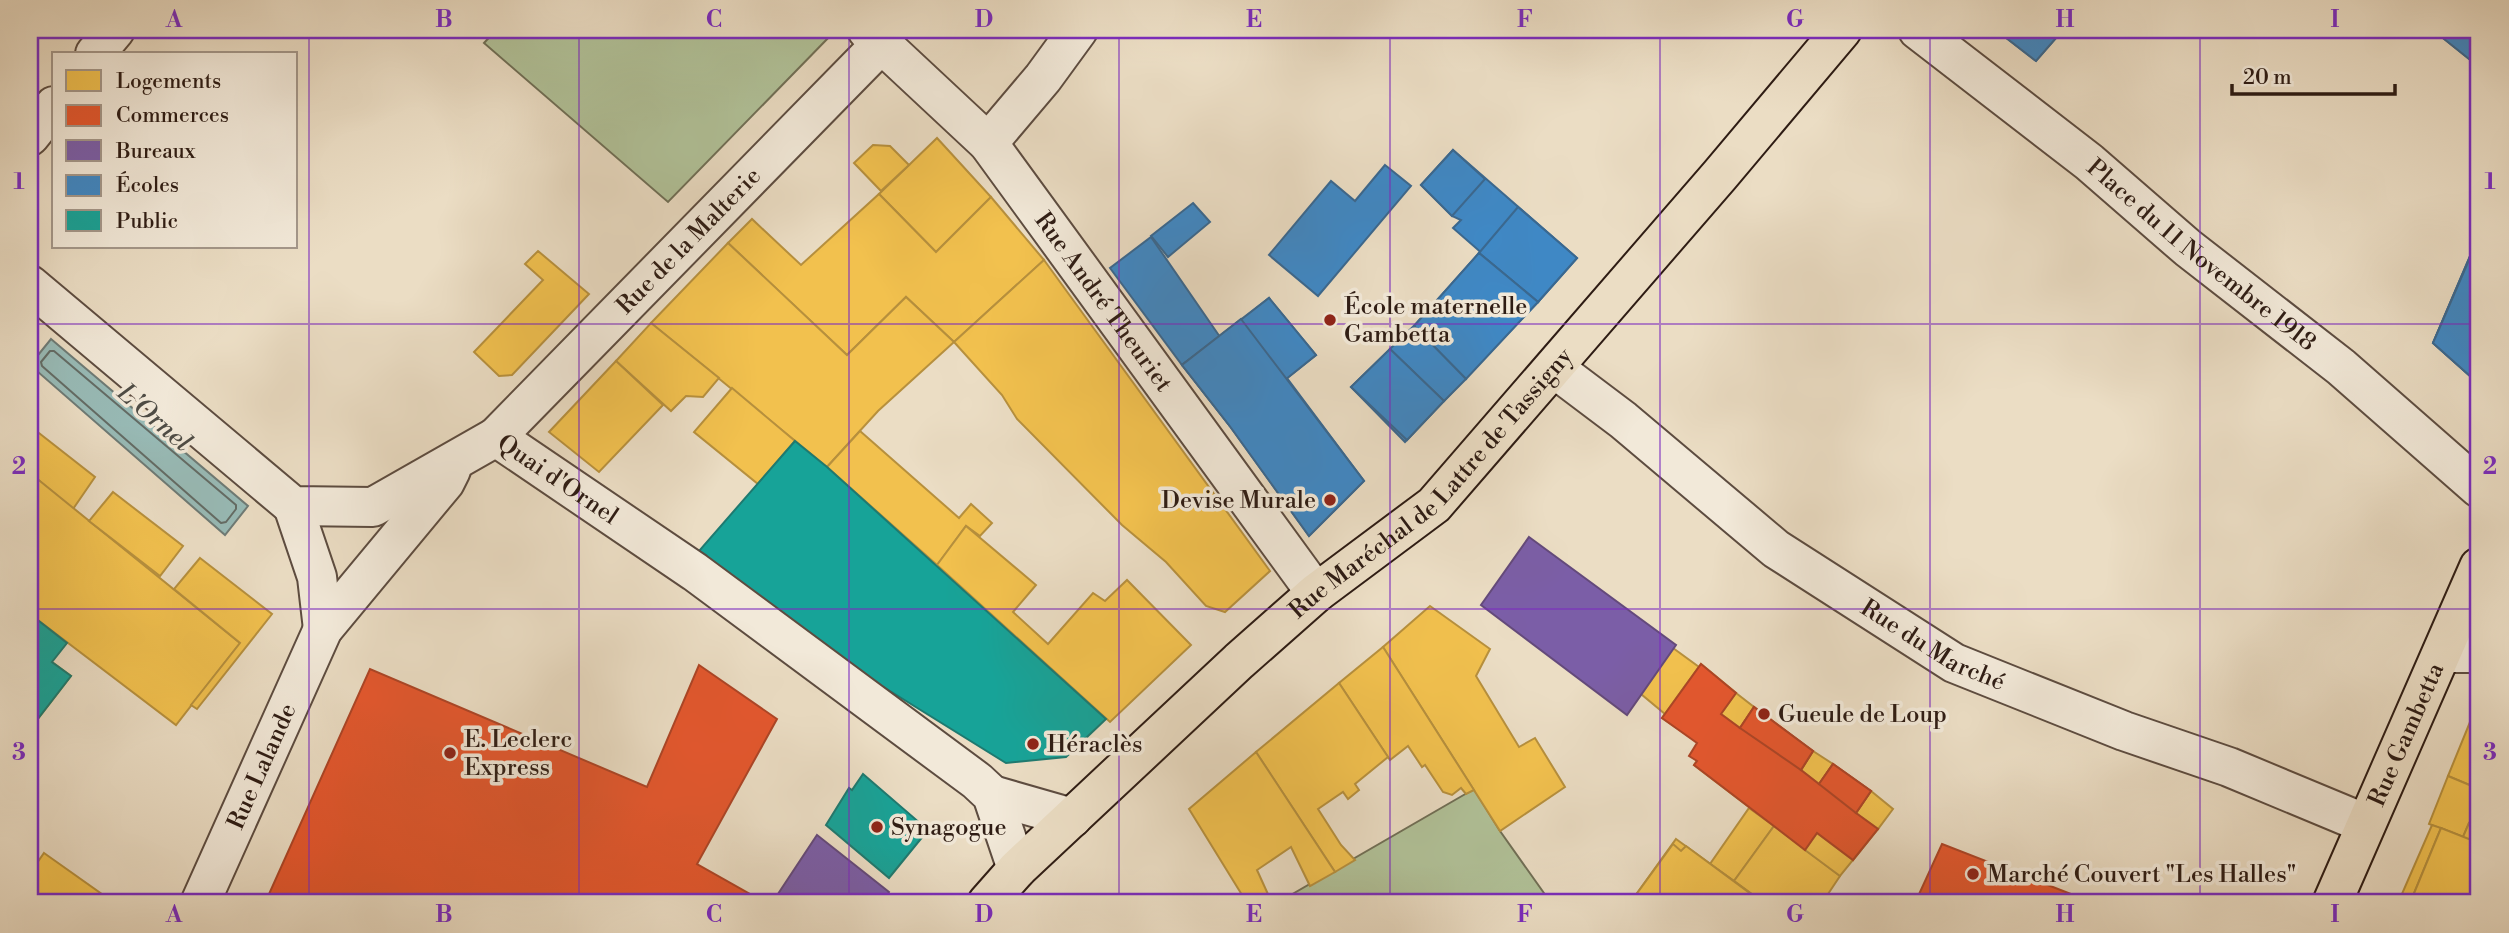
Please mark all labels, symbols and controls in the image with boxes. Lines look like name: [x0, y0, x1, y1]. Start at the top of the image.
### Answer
text: A: [165, 6, 183, 34]
text: B: [435, 6, 453, 34]
text: C: [706, 6, 722, 34]
text: D: [975, 6, 993, 34]
text: E: [1246, 6, 1262, 34]
text: F: [1517, 6, 1533, 34]
text: G: [1786, 6, 1804, 34]
text: H: [2056, 6, 2075, 34]
text: I: [2331, 6, 2340, 34]
legend: [52, 52, 298, 248]
scale bar: [2232, 52, 2395, 96]
text: 20 m: [2243, 65, 2292, 91]
text: Logements: [116, 69, 221, 95]
text: Commerces: [116, 103, 229, 129]
text: Bureaux: [115, 139, 196, 165]
street label: Place du 11 Novembre 1918: [2080, 153, 2322, 358]
street label: Rue de la Malterie: [611, 161, 768, 321]
text: 1: [13, 168, 25, 196]
text: 1: [2484, 168, 2496, 196]
text: Écoles: [116, 171, 179, 199]
street label: Rue André Theuriet: [1027, 207, 1179, 398]
text: Public: [116, 209, 178, 235]
place label: École maternelle Gambetta: [1344, 291, 1527, 350]
marker: École maternelle Gambetta: [1322, 312, 1338, 328]
street label: Rue Maréchal de Lattre de Tassigny: [1283, 342, 1580, 626]
water label: L'Ornel: [110, 376, 198, 459]
street label: Quai d'Ornel: [491, 428, 624, 532]
text: 2: [12, 453, 26, 481]
text: 2: [2483, 453, 2497, 481]
place label: Devise Murale: [1161, 486, 1316, 516]
marker: Devise Murale: [1322, 492, 1338, 508]
street label: Rue du Marché: [1855, 593, 2009, 698]
street label: Rue Gambetta: [2362, 658, 2452, 811]
street label: Rue Lalande: [221, 699, 304, 834]
place label: Gueule de Loup: [1778, 700, 1947, 730]
marker: Gueule de Loup: [1756, 706, 1772, 722]
place label: E. Leclerc Express: [464, 725, 572, 783]
place label: Héraclès: [1047, 730, 1142, 760]
marker: Héraclès: [1025, 736, 1041, 752]
text: 3: [12, 739, 26, 767]
text: 3: [2483, 739, 2497, 767]
marker: E. Leclerc Express: [442, 745, 458, 761]
place label: Synagogue: [891, 813, 1007, 843]
marker: Synagogue: [869, 819, 885, 835]
place label: Marché Couvert "Les Halles": [1987, 860, 2296, 890]
marker: Marché Couvert "Les Halles": [1965, 866, 1981, 882]
text: A: [165, 901, 183, 929]
text: B: [435, 901, 453, 929]
text: C: [706, 901, 722, 929]
text: D: [975, 901, 993, 929]
text: E: [1246, 901, 1262, 929]
text: F: [1517, 901, 1533, 929]
text: G: [1786, 901, 1804, 929]
text: H: [2056, 901, 2075, 929]
text: I: [2331, 901, 2340, 929]

